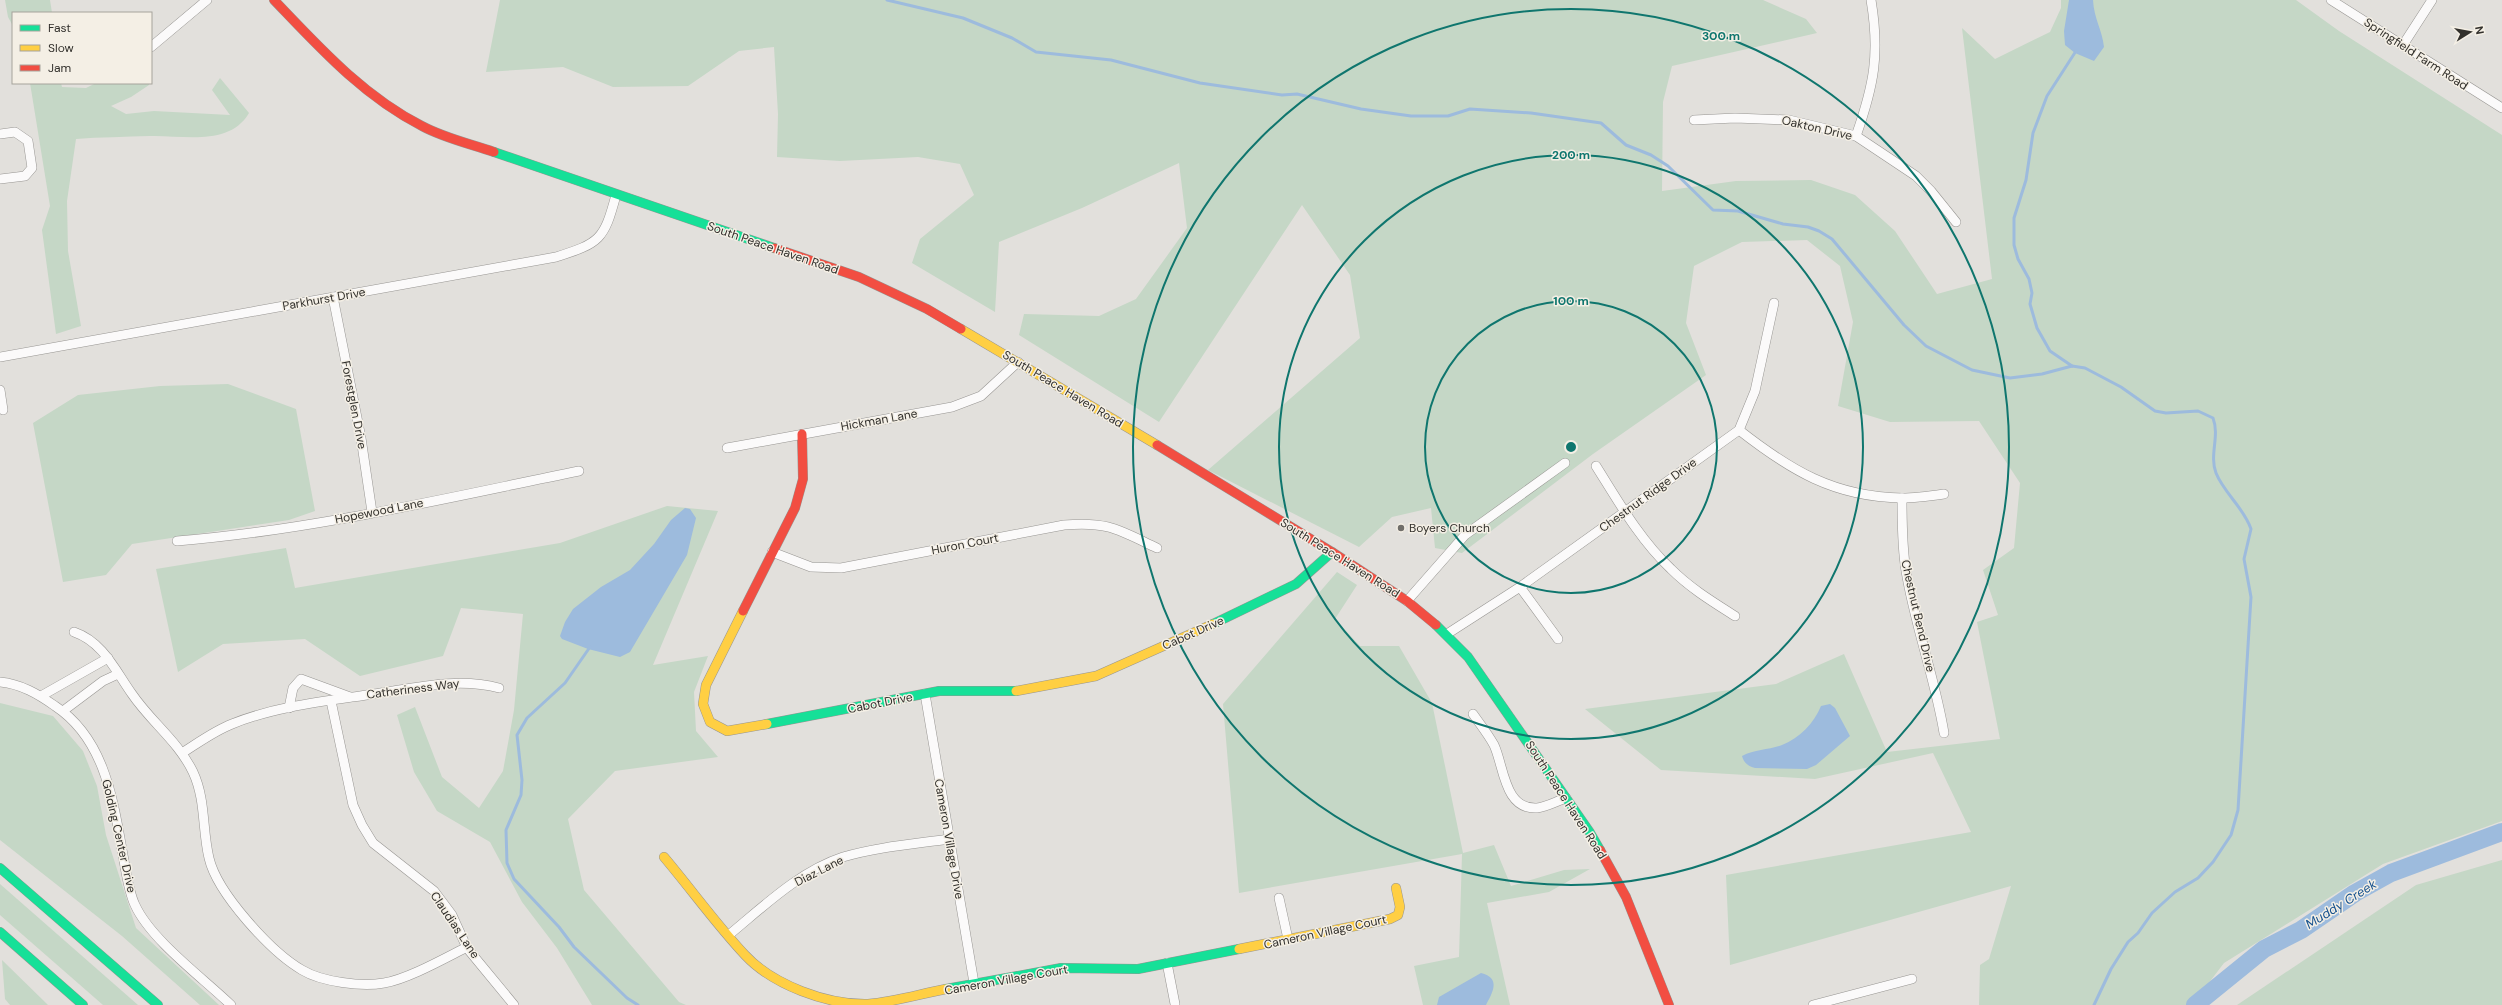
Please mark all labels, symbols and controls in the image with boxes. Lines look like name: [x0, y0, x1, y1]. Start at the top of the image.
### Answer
legend: [12, 12, 152, 84]
north arrow: [2450, 12, 2490, 52]
street label: Springfield Farm Road: [2361, 14, 2471, 94]
text: Fast: [48, 20, 71, 36]
text: N: [2472, 25, 2487, 35]
text: 300 m: [1702, 28, 1740, 44]
text: Slow: [48, 40, 74, 56]
text: Jam: [48, 60, 71, 76]
street label: Oakton Drive: [1780, 112, 1854, 144]
text: 200 m: [1552, 147, 1590, 163]
street label: South Peace Haven Road: [705, 218, 841, 278]
street label: Parkhurst Drive: [281, 284, 367, 314]
text: 100 m: [1553, 293, 1589, 309]
street label: South Peace Haven Road: [1000, 347, 1126, 431]
street label: Forestglen Drive: [338, 360, 370, 451]
street label: Hickman Lane: [839, 405, 919, 435]
centre of rings: [1564, 440, 1578, 454]
street label: Chestnut Ridge Drive: [1596, 454, 1700, 536]
street label: Hopewood Lane: [333, 495, 425, 527]
street label: South Peace Haven Road: [1277, 515, 1403, 601]
place label: Boyers Church: [1409, 520, 1490, 536]
marker: Boyers Church: [1396, 523, 1406, 533]
street label: Huron Court: [930, 530, 1000, 558]
street label: Chestnut Bend Drive: [1897, 558, 1939, 674]
street label: Cabot Drive: [1160, 612, 1226, 654]
street label: Catheriness Way: [366, 675, 461, 703]
street label: Cabot Drive: [846, 689, 914, 717]
street label: South Peace Haven Road: [1522, 738, 1610, 862]
street label: Golding Center Drive: [98, 778, 140, 894]
street label: Cameron Village Drive: [931, 778, 967, 901]
street label: Diaz Lane: [792, 852, 846, 890]
water label: Muddy Creek: [2302, 875, 2380, 933]
street label: Claudias Lane: [427, 888, 483, 962]
street label: Cameron Village Court: [1262, 911, 1388, 953]
street label: Cameron Village Court: [943, 961, 1069, 999]

